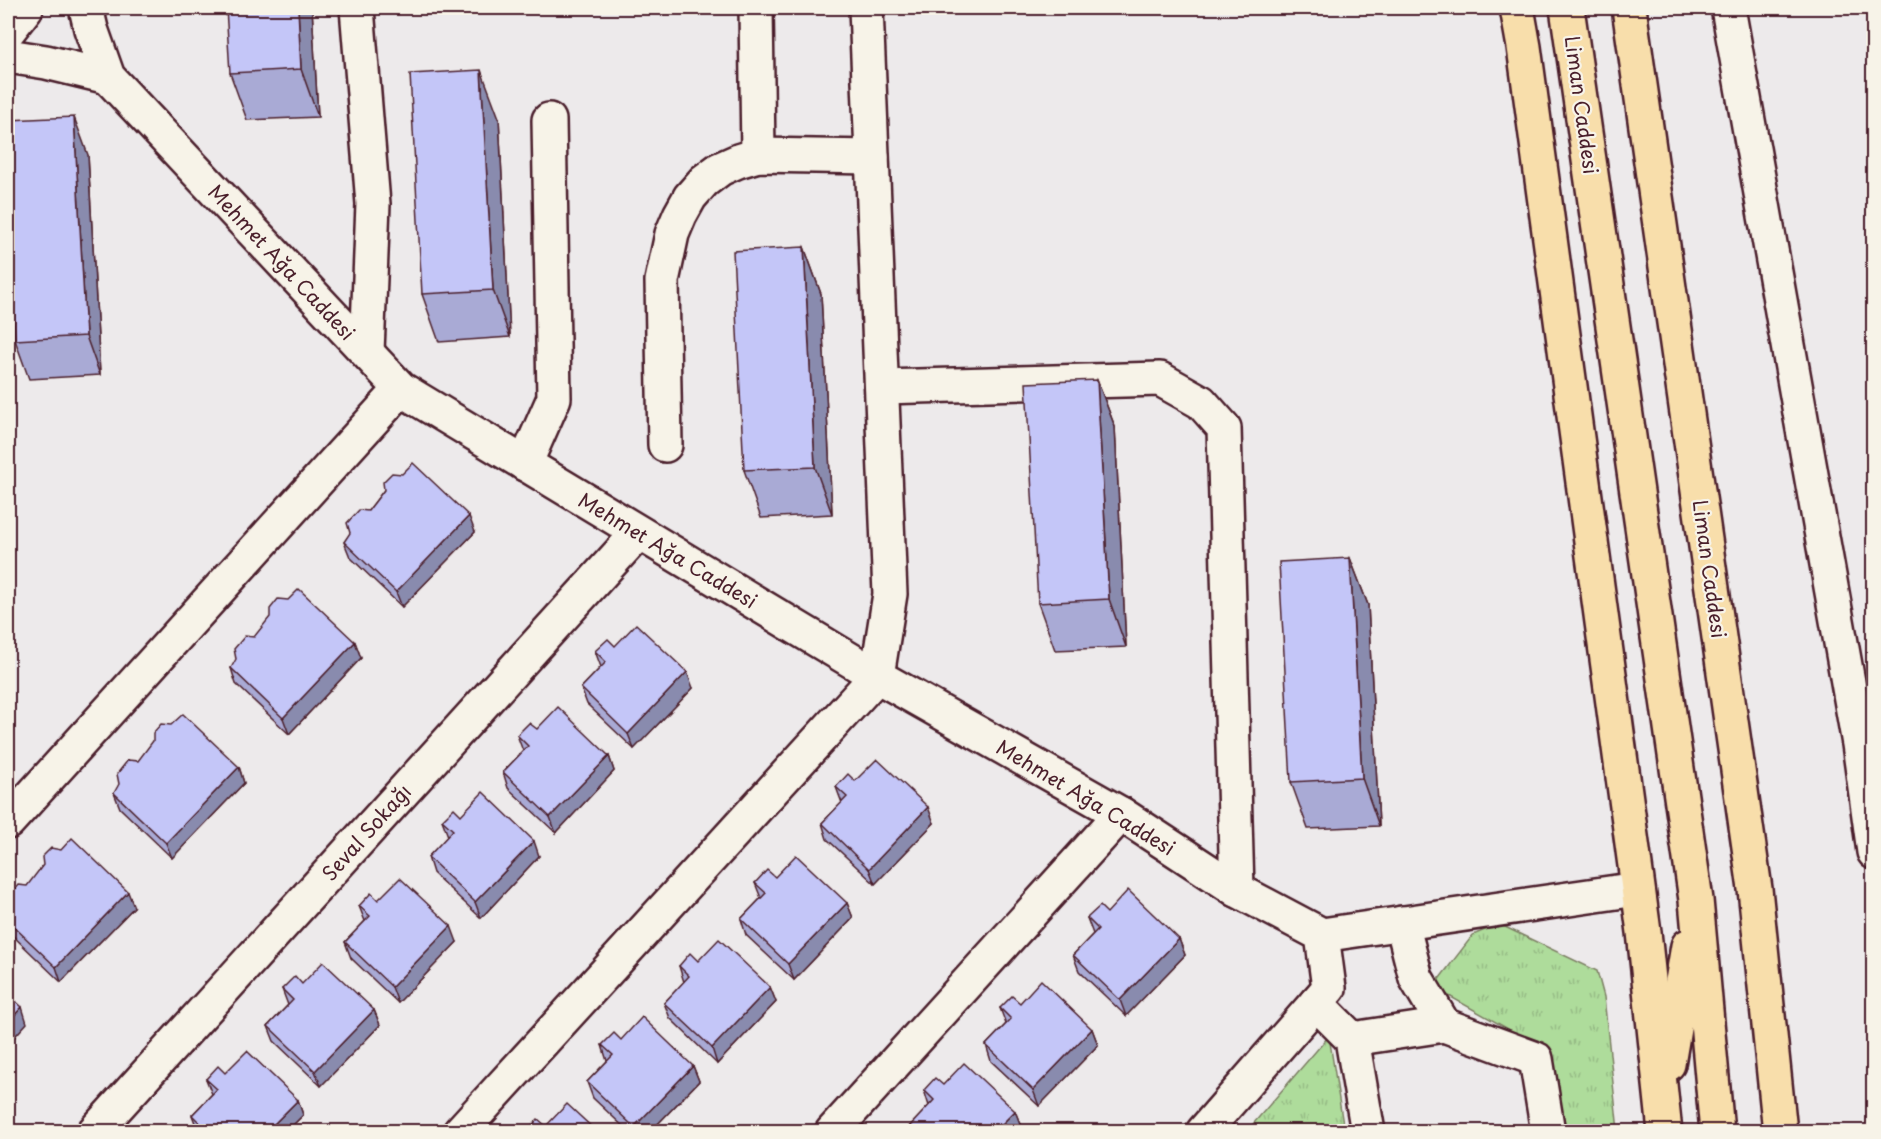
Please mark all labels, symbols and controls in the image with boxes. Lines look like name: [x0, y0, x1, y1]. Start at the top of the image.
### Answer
street label: Liman Caddesi: [1557, 34, 1607, 176]
street label: Mehmet Ağa Caddesi: [202, 177, 362, 347]
street label: Mehmet Ağa Caddesi: [573, 485, 763, 615]
street label: Liman Caddesi: [1685, 498, 1735, 640]
street label: Mehmet Ağa Caddesi: [991, 732, 1181, 862]
street label: Seval Sokağı: [314, 777, 418, 887]

